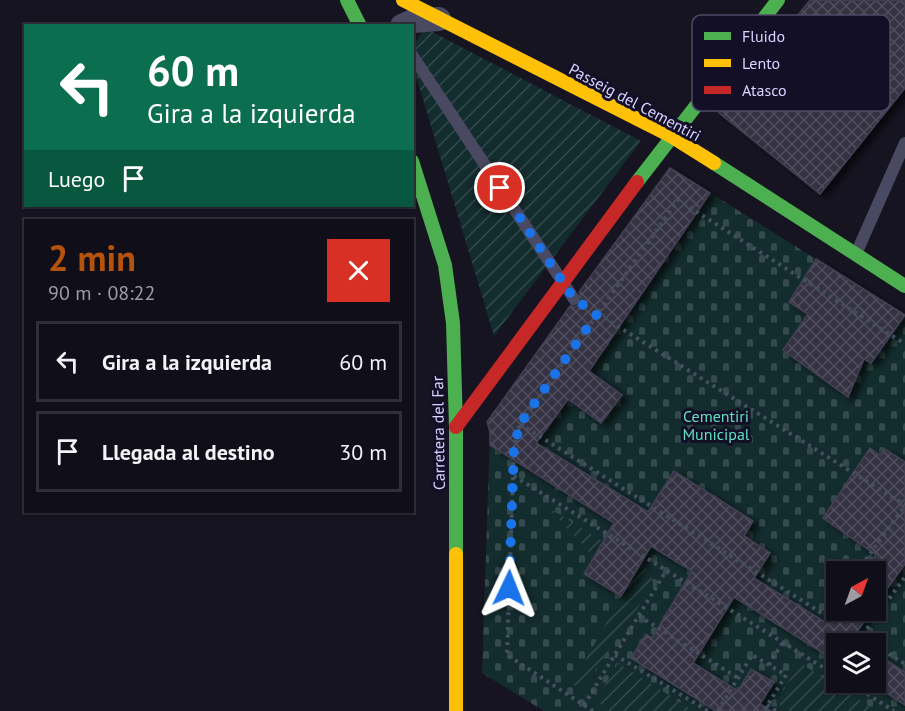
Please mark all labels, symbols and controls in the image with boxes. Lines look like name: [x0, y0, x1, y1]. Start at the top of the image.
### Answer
legend: [692, 15, 890, 111]
text: Fluido: [742, 26, 785, 46]
text: 60 m: [147, 43, 239, 98]
icon: left: [48, 48, 126, 126]
text: Lento: [742, 53, 780, 73]
street label: Passeig del Cementiri: [566, 59, 704, 145]
text: Atasco: [742, 80, 787, 100]
text: Gira a la izquierda: [147, 96, 356, 130]
icon: arrive: [117, 162, 150, 195]
pin: [474, 162, 525, 213]
text: Luego: [48, 165, 105, 193]
icon: arrive: [483, 171, 516, 204]
text: 2 min: [48, 234, 136, 281]
button: close: [327, 239, 390, 302]
text: 90 m · 08:22: [48, 280, 155, 306]
icon: left: [51, 345, 84, 378]
text: Gira a la izquierda: [102, 348, 272, 376]
text: 60 m: [339, 348, 387, 376]
street label: Carretera del Far: [427, 375, 449, 490]
park label: Cementiri Municipal: [682, 406, 750, 444]
icon: arrive: [51, 435, 84, 468]
text: Llegada al destino: [102, 438, 275, 466]
text: 30 m: [339, 438, 387, 466]
position arrow: [477, 556, 541, 620]
north arrow: [826, 561, 886, 621]
map controls: [826, 561, 886, 693]
button: layers: [826, 633, 886, 693]

